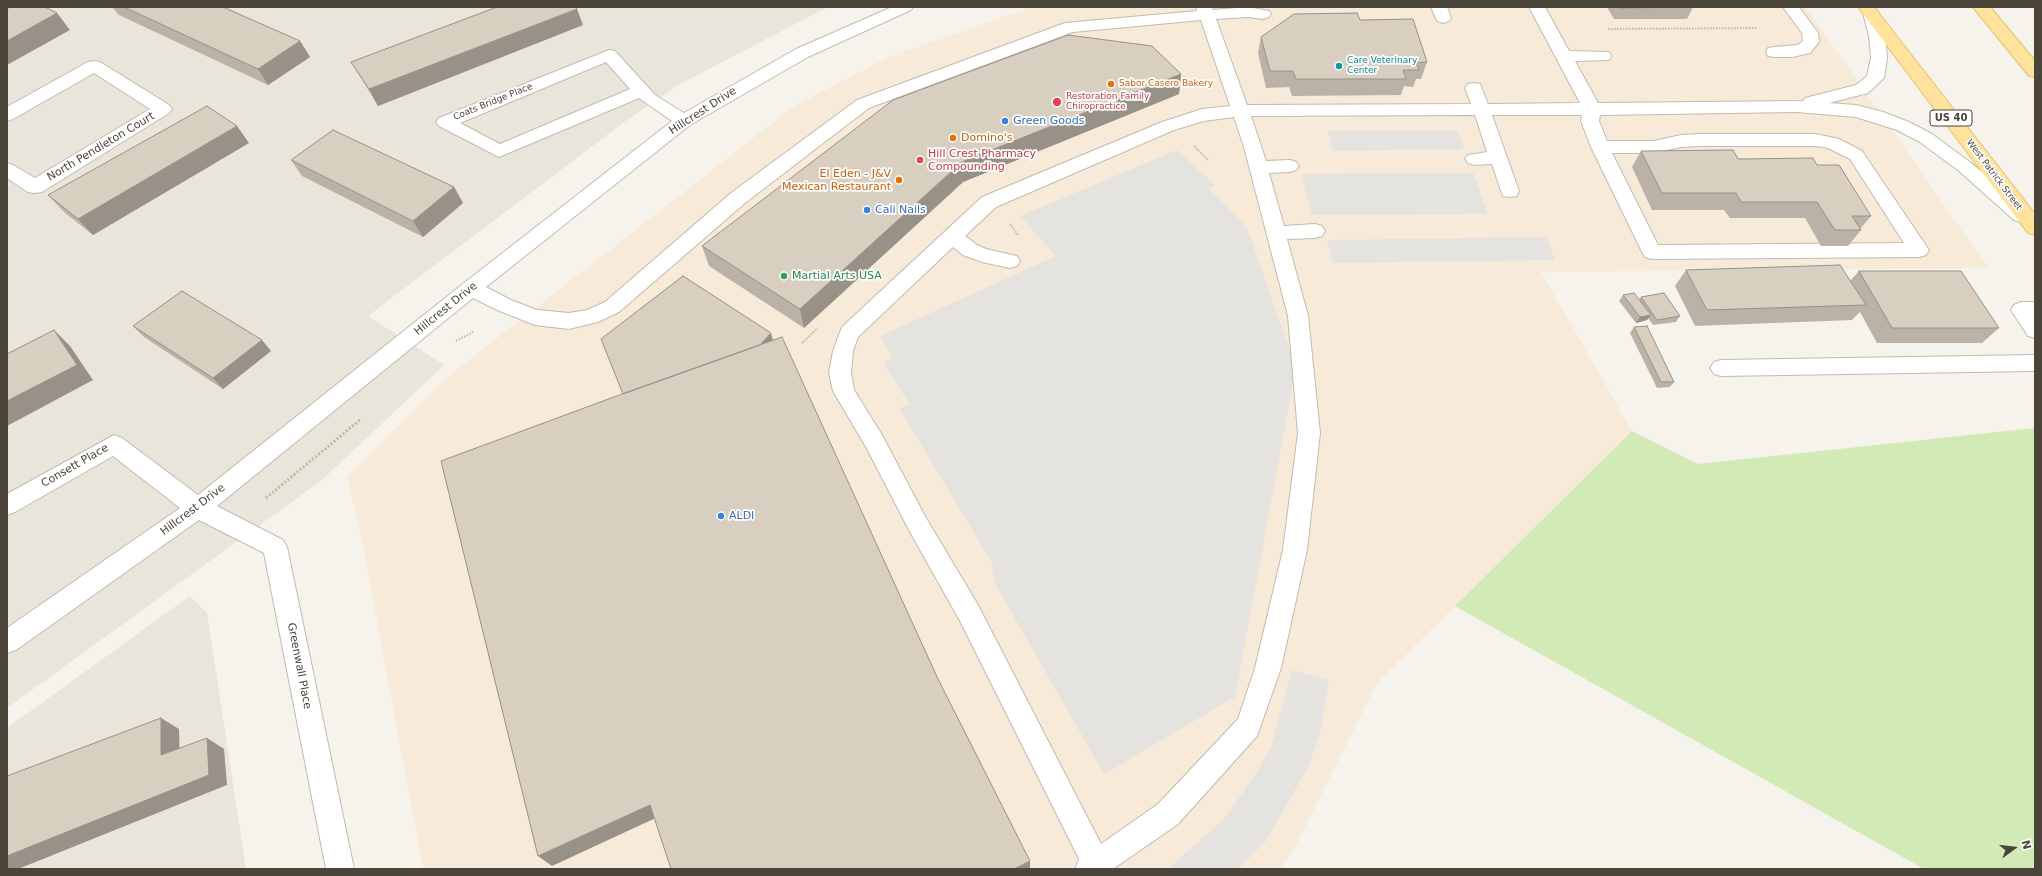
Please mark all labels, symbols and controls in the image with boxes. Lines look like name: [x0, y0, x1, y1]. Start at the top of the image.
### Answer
place label: Care Veterinary Center: [1347, 56, 1417, 77]
marker: Care Veterinary Center: [1334, 61, 1344, 71]
marker: Sabor Casero Bakery: [1106, 79, 1116, 89]
place label: Sabor Casero Bakery: [1119, 79, 1213, 89]
street label: Coats Bridge Place: [452, 81, 534, 123]
street label: Hillcrest Drive: [667, 84, 739, 138]
place label: Restoration Family Chiropractice: [1066, 92, 1149, 113]
marker: Restoration Family Chiropractice: [1051, 96, 1063, 108]
street label: North Pendleton Court: [45, 110, 157, 184]
road number: US 40: [1930, 110, 1972, 126]
place label: Green Goods: [1013, 114, 1085, 128]
marker: Green Goods: [1000, 116, 1010, 126]
place label: Domino's: [961, 131, 1012, 145]
marker: Domino's: [948, 133, 958, 143]
street label: West Patrick Street: [1964, 138, 2024, 212]
place label: Hill Crest Pharmacy Compounding: [928, 147, 1036, 173]
marker: Hill Crest Pharmacy Compounding: [915, 155, 925, 165]
place label: El Eden - J&V Mexican Restaurant: [782, 167, 891, 193]
marker: El Eden - J&V Mexican Restaurant: [894, 175, 904, 185]
place label: Cali Nails: [875, 203, 926, 217]
marker: Cali Nails: [862, 205, 872, 215]
place label: Martial Arts USA: [792, 269, 882, 283]
marker: Martial Arts USA: [779, 271, 789, 281]
street label: Hillcrest Drive: [412, 280, 480, 338]
street label: Consett Place: [39, 441, 111, 491]
street label: Hillcrest Drive: [158, 481, 228, 539]
place label: ALDI: [729, 509, 754, 523]
marker: ALDI: [716, 511, 726, 521]
street label: Greenwall Place: [284, 622, 314, 710]
north arrow: [1994, 828, 2034, 868]
text: N: [2019, 839, 2034, 851]

